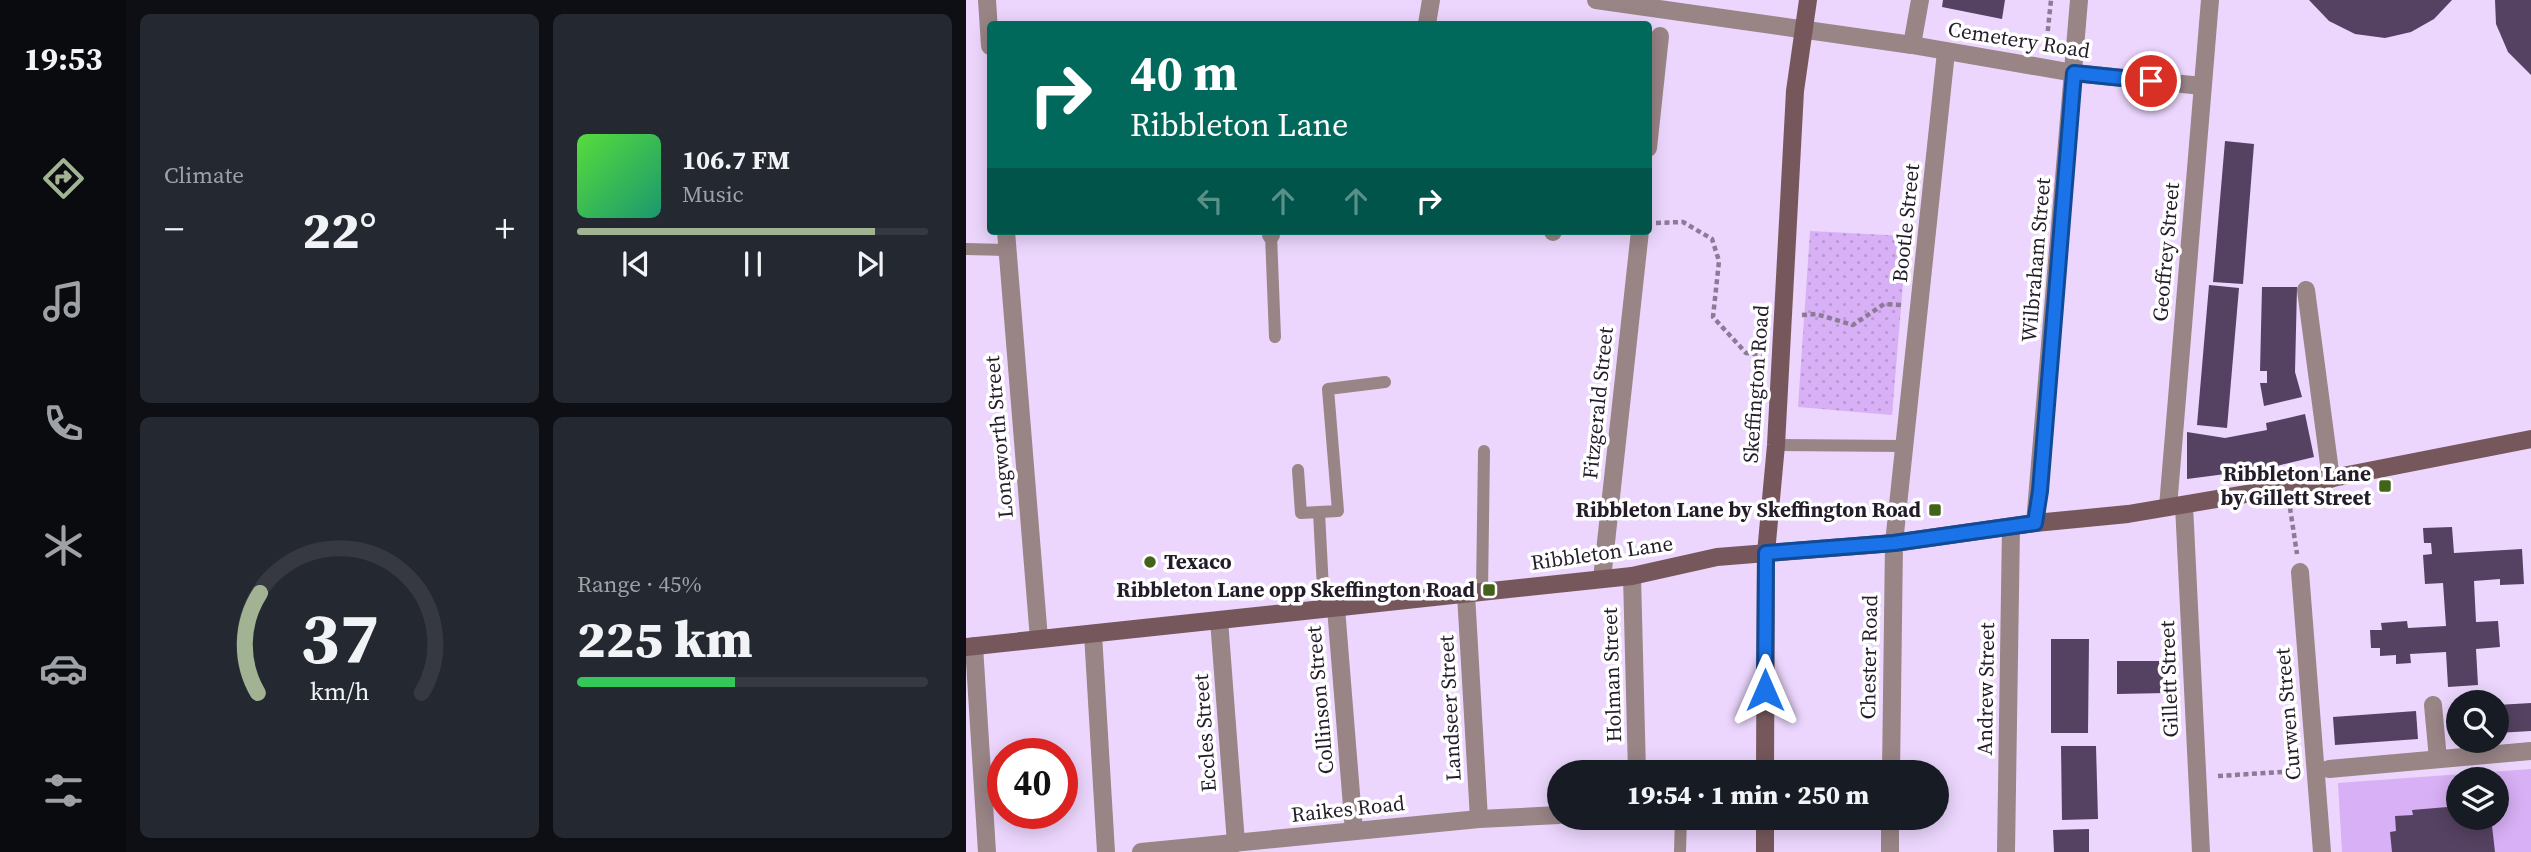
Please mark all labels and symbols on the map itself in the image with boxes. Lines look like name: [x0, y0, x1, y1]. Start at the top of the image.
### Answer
street label: Cemetery Road: [1946, 14, 2092, 65]
pin: [2121, 51, 2181, 111]
street label: Bootle Street: [1885, 162, 1926, 284]
street label: Wilbraham Street: [2014, 176, 2057, 343]
street label: Geoffrey Street: [2145, 181, 2186, 323]
street label: Skeffington Road: [1736, 304, 1775, 464]
street label: Fitzgerald Street: [1575, 325, 1620, 480]
street label: Longworth Street: [977, 355, 1020, 519]
place label: Ribbleton Lane by Gillett Street: [2220, 459, 2371, 512]
marker: Ribbleton Lane by Gillett Street: [2377, 478, 2393, 494]
place label: Ribbleton Lane by Skeffington Road: [1576, 495, 1922, 524]
marker: Ribbleton Lane by Skeffington Road: [1927, 502, 1943, 518]
street label: Ribbleton Lane: [1529, 528, 1675, 577]
place label: Texaco: [1164, 547, 1232, 576]
marker: Texaco: [1142, 554, 1158, 570]
place label: Ribbleton Lane opp Skeffington Road: [1116, 575, 1476, 604]
marker: Ribbleton Lane opp Skeffington Road: [1481, 582, 1497, 598]
street label: Chester Road: [1853, 594, 1884, 720]
street label: Holman Street: [1595, 607, 1628, 743]
street label: Gillett Street: [2152, 620, 2185, 738]
street label: Andrew Street: [1970, 622, 2001, 756]
street label: Collinson Street: [1299, 625, 1340, 775]
street label: Landseer Street: [1431, 634, 1468, 782]
street label: Curwen Street: [2267, 647, 2308, 781]
position arrow: [1728, 653, 1802, 727]
street label: Eccles Street: [1186, 673, 1223, 793]
speed limit sign: 40: [987, 738, 1078, 829]
street label: Raikes Road: [1290, 788, 1406, 829]

